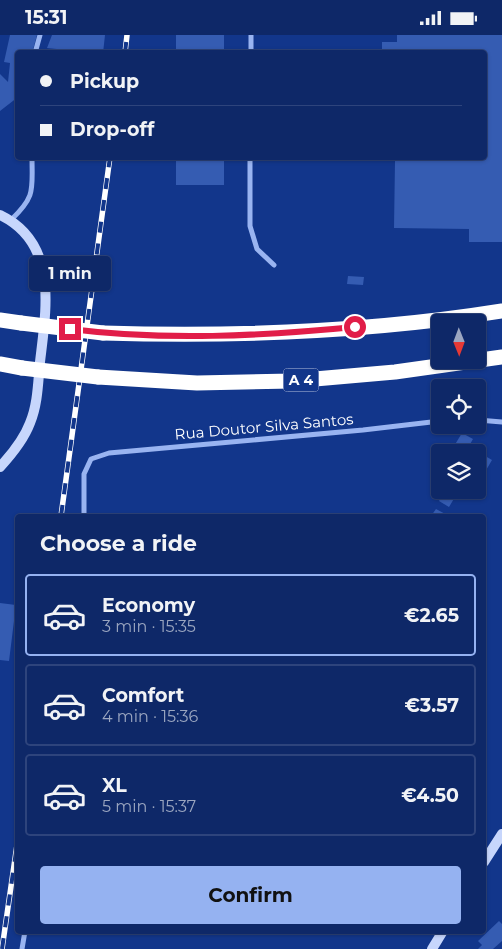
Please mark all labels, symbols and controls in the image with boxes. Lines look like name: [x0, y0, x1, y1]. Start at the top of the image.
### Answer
text: 15:31: [25, 6, 67, 29]
text: Pickup: [70, 70, 139, 93]
text: Drop-off: [70, 118, 154, 141]
callout: 1 min: [29, 257, 111, 291]
text: 1 min: [48, 264, 92, 283]
north arrow: [431, 314, 486, 369]
map controls: [431, 314, 486, 499]
route start: [344, 316, 366, 338]
route end: [59, 318, 81, 340]
road number: A 4: [284, 369, 318, 391]
button: locate: [431, 379, 486, 434]
street label: Rua Doutor Silva Santos: [174, 409, 354, 444]
button: layers: [431, 444, 486, 499]
text: Choose a ride: [40, 530, 197, 557]
icon: car: [42, 593, 87, 638]
text: Economy: [102, 594, 195, 617]
text: €2.65: [404, 604, 459, 627]
text: 3 min · 15:35: [102, 617, 196, 636]
icon: car: [42, 683, 87, 728]
text: Comfort: [102, 684, 184, 707]
text: €3.57: [405, 694, 459, 717]
text: 4 min · 15:36: [102, 707, 198, 726]
icon: car: [42, 773, 87, 818]
text: XL: [102, 774, 127, 797]
text: €4.50: [401, 784, 459, 807]
text: 5 min · 15:37: [102, 797, 196, 816]
button: Confirm: [40, 866, 461, 924]

